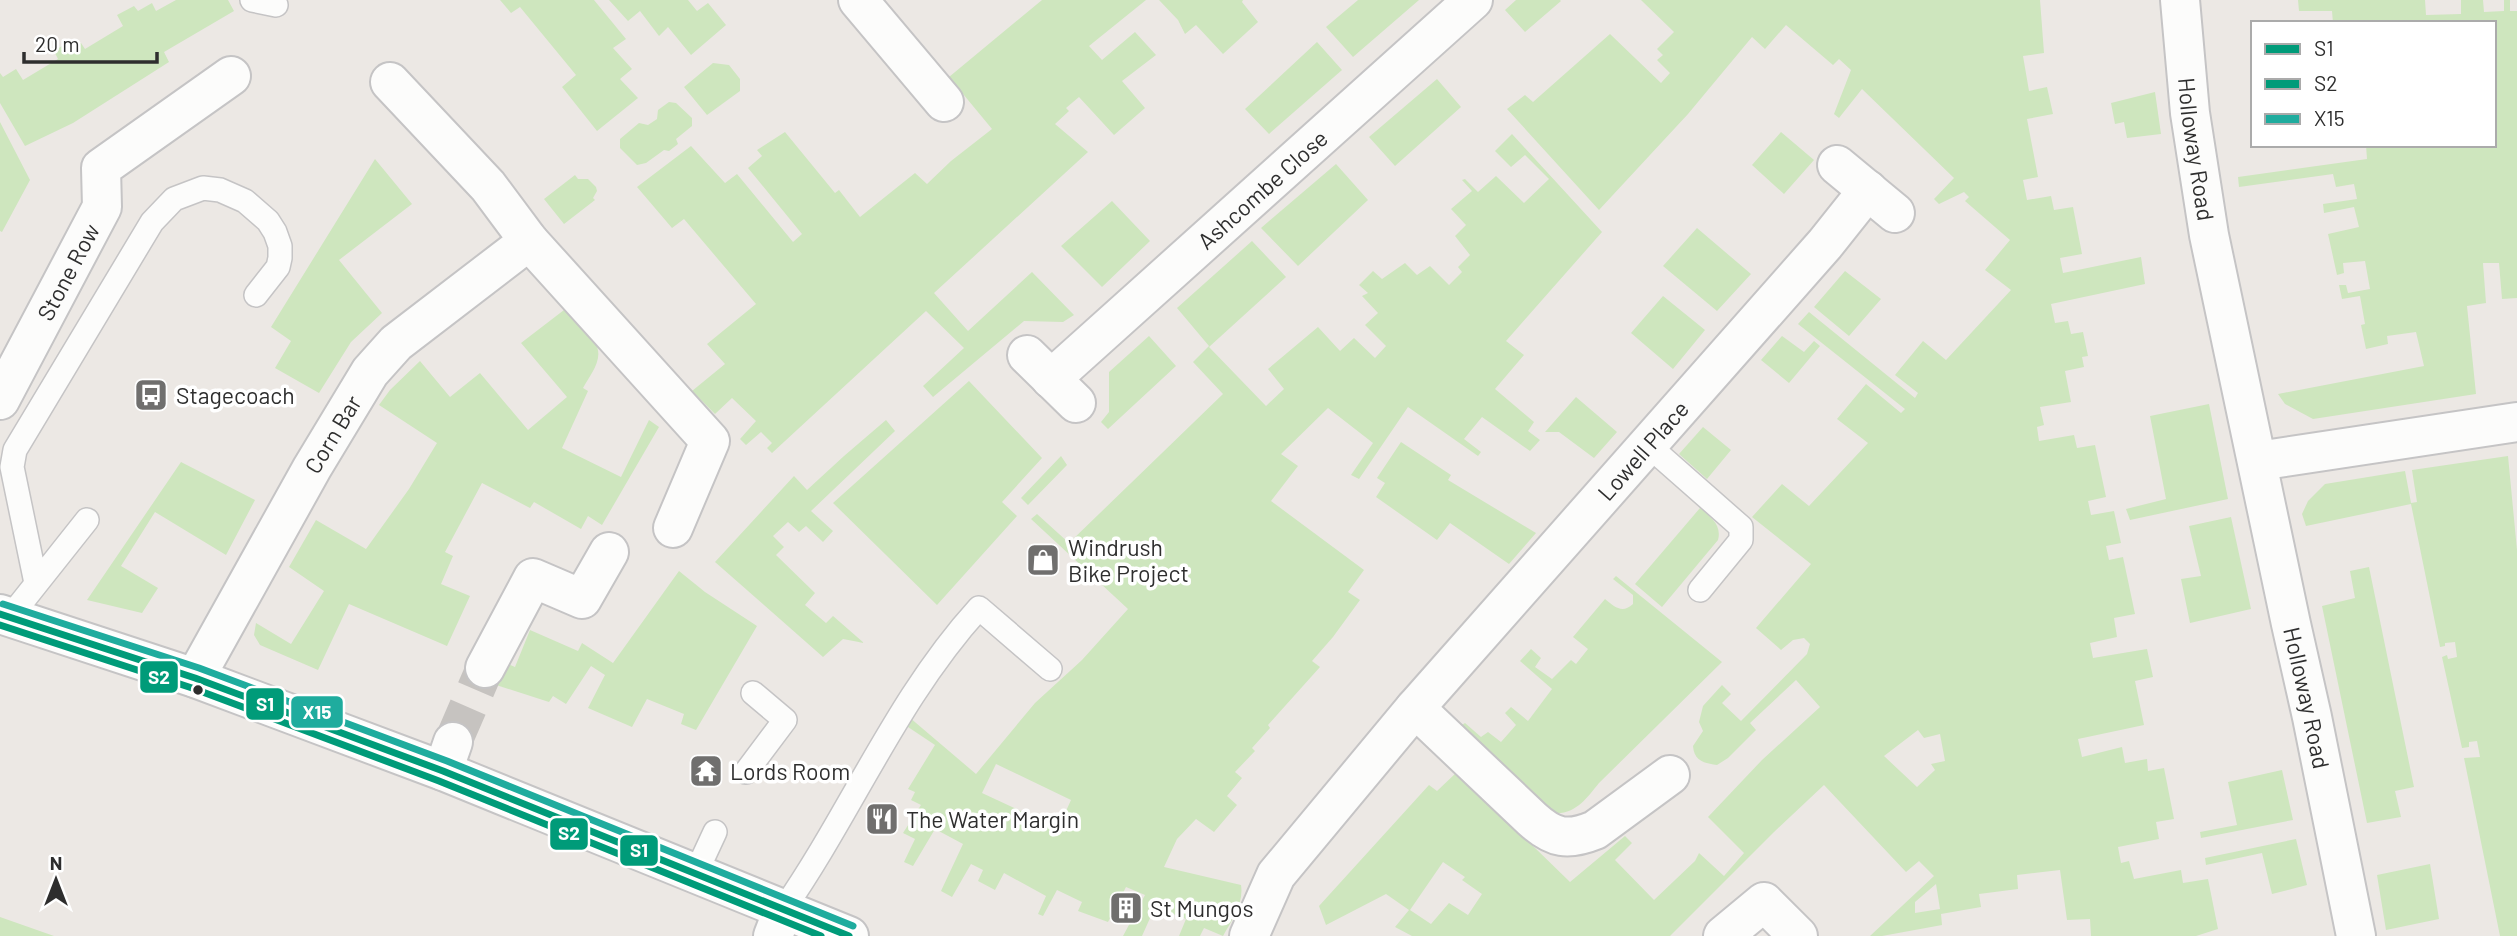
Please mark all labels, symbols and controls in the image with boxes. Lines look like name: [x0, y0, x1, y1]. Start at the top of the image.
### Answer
scale bar: [24, 21, 158, 65]
legend: [2251, 21, 2496, 147]
text: 20 m: [35, 31, 80, 56]
text: S1: [2314, 35, 2334, 60]
text: S2: [2314, 70, 2338, 95]
street label: Holloway Road: [2173, 76, 2221, 223]
text: X15: [2314, 105, 2345, 130]
street label: Ashcombe Close: [1191, 124, 1333, 255]
street label: Stone Row: [31, 218, 105, 325]
bus stop icon: Stagecoach: [132, 376, 170, 414]
place label: Stagecoach: [176, 381, 295, 409]
street label: Corn Bar: [298, 389, 367, 478]
street label: Lowell Place: [1591, 395, 1694, 506]
place label: Windrush Bike Project: [1068, 533, 1189, 587]
shop icon: Windrush Bike Project: [1024, 541, 1062, 579]
street label: Holloway Road: [2278, 624, 2336, 771]
line badge: S2: [139, 660, 179, 694]
text: S2: [148, 665, 170, 688]
unlabelled marker: [191, 683, 205, 697]
line badge: S1: [245, 687, 285, 721]
text: S1: [256, 692, 274, 715]
line badge: X15: [290, 695, 344, 729]
text: X15: [303, 700, 331, 723]
temple icon: Lords Room: [687, 752, 725, 790]
place label: Lords Room: [730, 757, 850, 785]
restaurant icon: The Water Margin: [863, 800, 901, 838]
place label: The Water Margin: [906, 805, 1079, 833]
line badge: S2: [549, 817, 589, 851]
text: S2: [558, 821, 580, 844]
line badge: S1: [619, 834, 659, 867]
text: S1: [630, 838, 648, 861]
north arrow: [21, 845, 91, 915]
text: N: [50, 851, 62, 874]
building icon: St Mungos: [1107, 889, 1145, 927]
place label: St Mungos: [1150, 894, 1253, 922]

